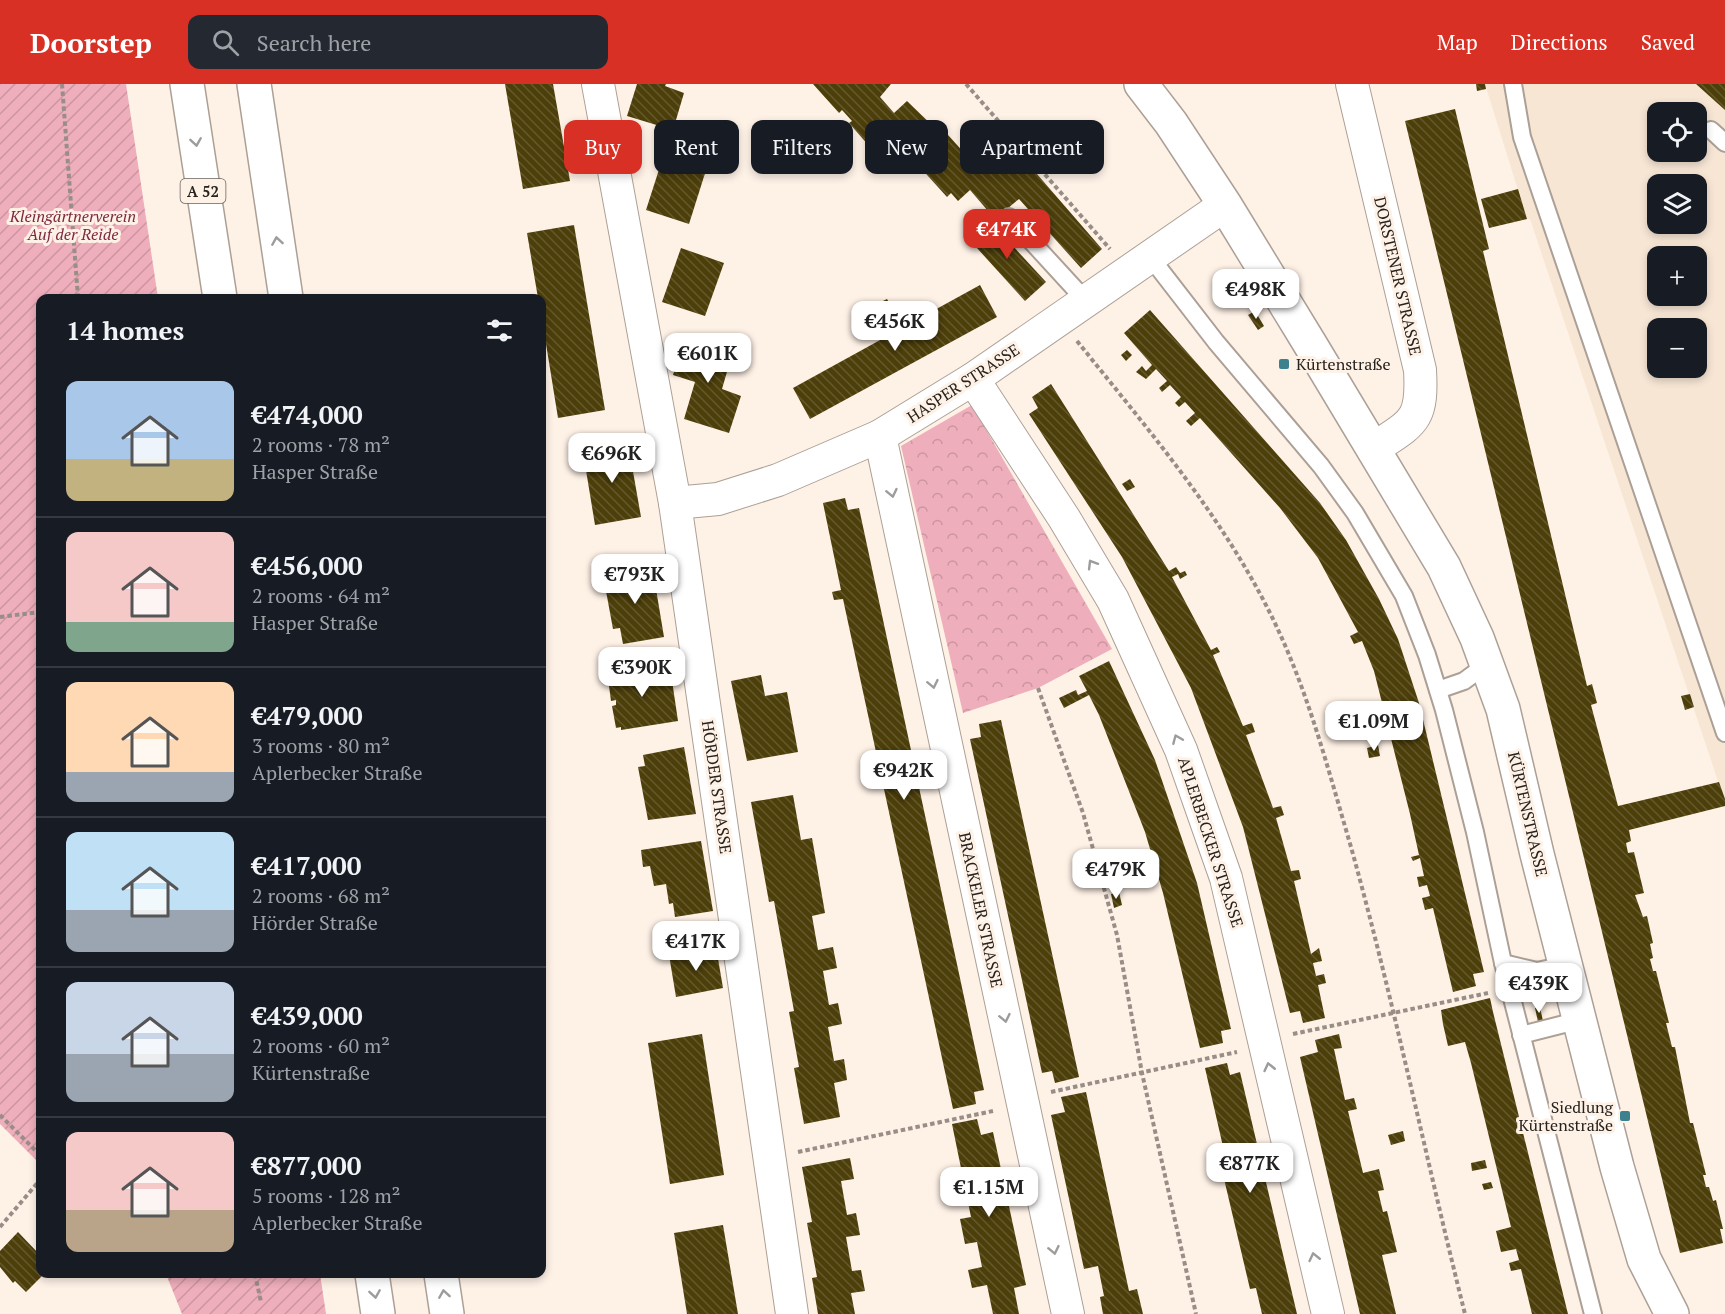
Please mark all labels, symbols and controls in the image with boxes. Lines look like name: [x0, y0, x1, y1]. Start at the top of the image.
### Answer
search box: [188, 15, 608, 69]
text: Doorstep: [30, 24, 152, 61]
icon: search: [209, 26, 242, 59]
text: Search here: [257, 28, 371, 57]
text: Map: [1437, 28, 1478, 56]
text: Directions: [1511, 28, 1608, 56]
text: Saved: [1641, 28, 1695, 56]
map controls: [1647, 102, 1707, 378]
button: locate: [1647, 102, 1707, 162]
chip: Buy: [564, 120, 642, 174]
chip: Rent: [654, 120, 739, 174]
chip: Filters: [751, 120, 853, 174]
chip: New: [865, 120, 948, 174]
chip: Apartment: [960, 120, 1104, 174]
one-way arrow: [189, 137, 201, 146]
button: layers: [1647, 174, 1707, 234]
road number: A 52: [180, 179, 226, 203]
street label: DORSTENER STRASSE: [1369, 194, 1427, 358]
park label: Kleingärtnerverein Auf der Reide: [9, 205, 136, 245]
pin: €474K: [965, 209, 1049, 260]
text: €474K: [977, 215, 1037, 242]
one-way arrow: [272, 236, 284, 245]
button: +: [1647, 246, 1707, 306]
pin: €498K: [1214, 269, 1298, 320]
text: €498K: [1226, 275, 1286, 302]
pin: €456K: [853, 301, 937, 352]
text: €456K: [865, 307, 925, 334]
text: 14 homes: [66, 313, 184, 347]
icon: filters: [483, 314, 516, 347]
button: −: [1647, 318, 1707, 378]
pin: €601K: [666, 333, 750, 384]
street label: HASPER STRASSE: [902, 338, 1024, 428]
text: €601K: [678, 339, 738, 366]
place label: Kürtenstraße: [1296, 353, 1391, 375]
marker: Kürtenstraße: [1277, 357, 1291, 371]
text: €474,000: [252, 397, 363, 431]
icon: home: [114, 405, 186, 477]
text: 2 rooms · 78 m²: [252, 431, 390, 458]
pin: €696K: [570, 433, 654, 484]
text: €696K: [582, 439, 642, 466]
text: Hasper Straße: [252, 458, 378, 485]
one-way arrow: [885, 488, 898, 498]
text: €456,000: [252, 548, 363, 582]
pin: €793K: [593, 554, 677, 605]
icon: home: [114, 556, 186, 628]
text: €793K: [605, 560, 665, 587]
one-way arrow: [1087, 560, 1099, 570]
text: 2 rooms · 64 m²: [252, 582, 390, 609]
text: Hasper Straße: [252, 609, 378, 636]
pin: €390K: [600, 647, 684, 698]
text: €390K: [612, 653, 672, 680]
one-way arrow: [926, 678, 939, 688]
text: €479,000: [252, 698, 363, 732]
pin: €1.09M: [1325, 701, 1423, 752]
icon: home: [114, 706, 186, 778]
text: €1.09M: [1339, 707, 1409, 734]
street label: HÖRDER STRASSE: [697, 719, 737, 855]
text: 3 rooms · 80 m²: [252, 732, 390, 759]
one-way arrow: [1172, 734, 1184, 745]
street label: KÜRTENSTRASSE: [1503, 749, 1553, 879]
pin: €942K: [862, 750, 946, 801]
street label: APLERBECKER STRASSE: [1173, 754, 1249, 930]
text: €942K: [874, 756, 934, 783]
text: Aplerbecker Straße: [252, 759, 422, 786]
street label: BRACKELER STRASSE: [954, 830, 1008, 990]
text: €417,000: [252, 848, 361, 882]
pin: €479K: [1074, 849, 1158, 900]
text: €479K: [1086, 855, 1146, 882]
icon: home: [114, 856, 186, 928]
text: 2 rooms · 68 m²: [252, 882, 390, 909]
text: Hörder Straße: [252, 909, 378, 936]
pin: €417K: [654, 921, 738, 972]
text: €417K: [666, 927, 726, 954]
pin: €439K: [1497, 963, 1581, 1014]
text: €439K: [1509, 969, 1569, 996]
text: €439,000: [252, 998, 363, 1032]
icon: home: [114, 1006, 186, 1078]
one-way arrow: [997, 1013, 1010, 1023]
text: 2 rooms · 60 m²: [252, 1032, 390, 1059]
text: Kürtenstraße: [252, 1059, 370, 1086]
one-way arrow: [1264, 1063, 1277, 1073]
place label: Siedlung Kürtenstraße: [1519, 1096, 1614, 1136]
marker: Siedlung Kürtenstraße: [1618, 1109, 1632, 1123]
pin: €877K: [1208, 1143, 1292, 1194]
text: €877,000: [252, 1148, 361, 1182]
text: €877K: [1220, 1149, 1280, 1176]
icon: home: [114, 1156, 186, 1228]
pin: €1.15M: [940, 1167, 1038, 1218]
text: €1.15M: [954, 1173, 1024, 1200]
text: 5 rooms · 128 m²: [252, 1182, 400, 1209]
text: Aplerbecker Straße: [252, 1209, 422, 1236]
one-way arrow: [1047, 1244, 1060, 1254]
one-way arrow: [1309, 1252, 1322, 1262]
one-way arrow: [369, 1289, 381, 1298]
one-way arrow: [439, 1289, 451, 1298]

